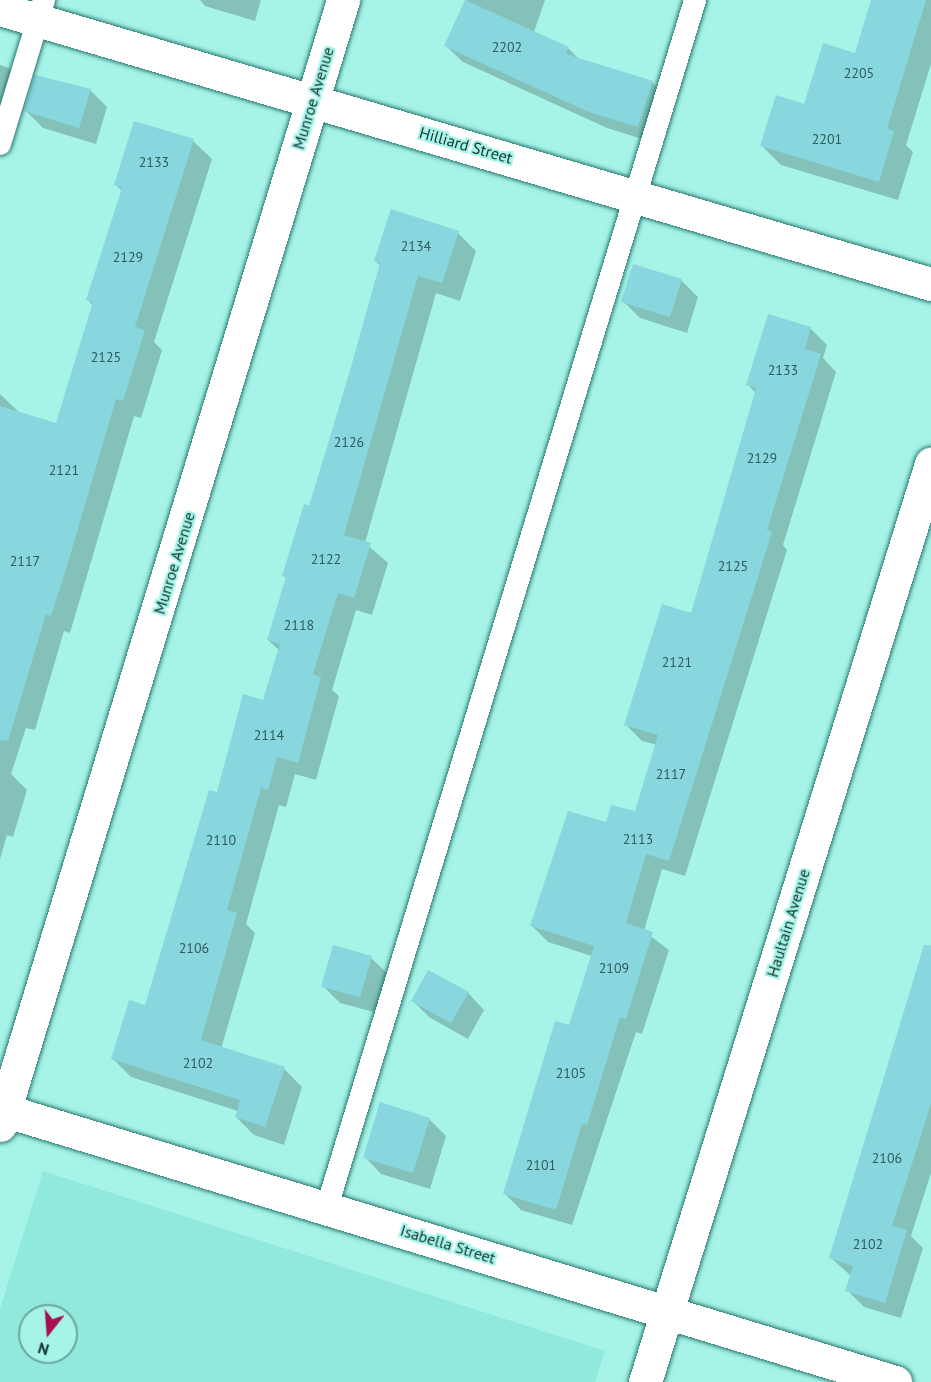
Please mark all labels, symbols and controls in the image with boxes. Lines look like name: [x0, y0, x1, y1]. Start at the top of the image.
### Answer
house number: 2202: [492, 39, 522, 55]
street label: Munroe Avenue: [288, 44, 338, 152]
house number: 2205: [844, 65, 874, 81]
street label: Hilliard Street: [417, 123, 515, 167]
house number: 2201: [812, 131, 842, 147]
house number: 2133: [139, 154, 169, 170]
house number: 2134: [401, 238, 431, 254]
house number: 2129: [113, 249, 143, 265]
house number: 2125: [91, 349, 121, 365]
house number: 2133: [768, 362, 798, 378]
house number: 2126: [334, 434, 364, 450]
house number: 2129: [747, 450, 777, 466]
house number: 2121: [49, 462, 79, 478]
street label: Munroe Avenue: [149, 509, 199, 617]
house number: 2122: [311, 551, 341, 567]
house number: 2117: [10, 553, 40, 569]
house number: 2125: [718, 558, 748, 574]
house number: 2118: [284, 617, 314, 633]
house number: 2121: [662, 654, 692, 670]
house number: 2114: [254, 727, 284, 743]
house number: 2117: [656, 766, 686, 782]
house number: 2113: [623, 831, 653, 847]
house number: 2110: [206, 832, 236, 848]
street label: Haultain Avenue: [762, 866, 814, 980]
house number: 2106: [179, 940, 209, 956]
house number: 2109: [599, 960, 629, 976]
house number: 2102: [183, 1055, 213, 1071]
house number: 2105: [556, 1065, 586, 1081]
house number: 2106: [872, 1150, 902, 1166]
house number: 2101: [526, 1157, 556, 1173]
street label: Isabella Street: [398, 1220, 498, 1268]
house number: 2102: [853, 1236, 883, 1252]
north arrow: [18, 1304, 78, 1364]
text: N: [35, 1338, 51, 1360]

